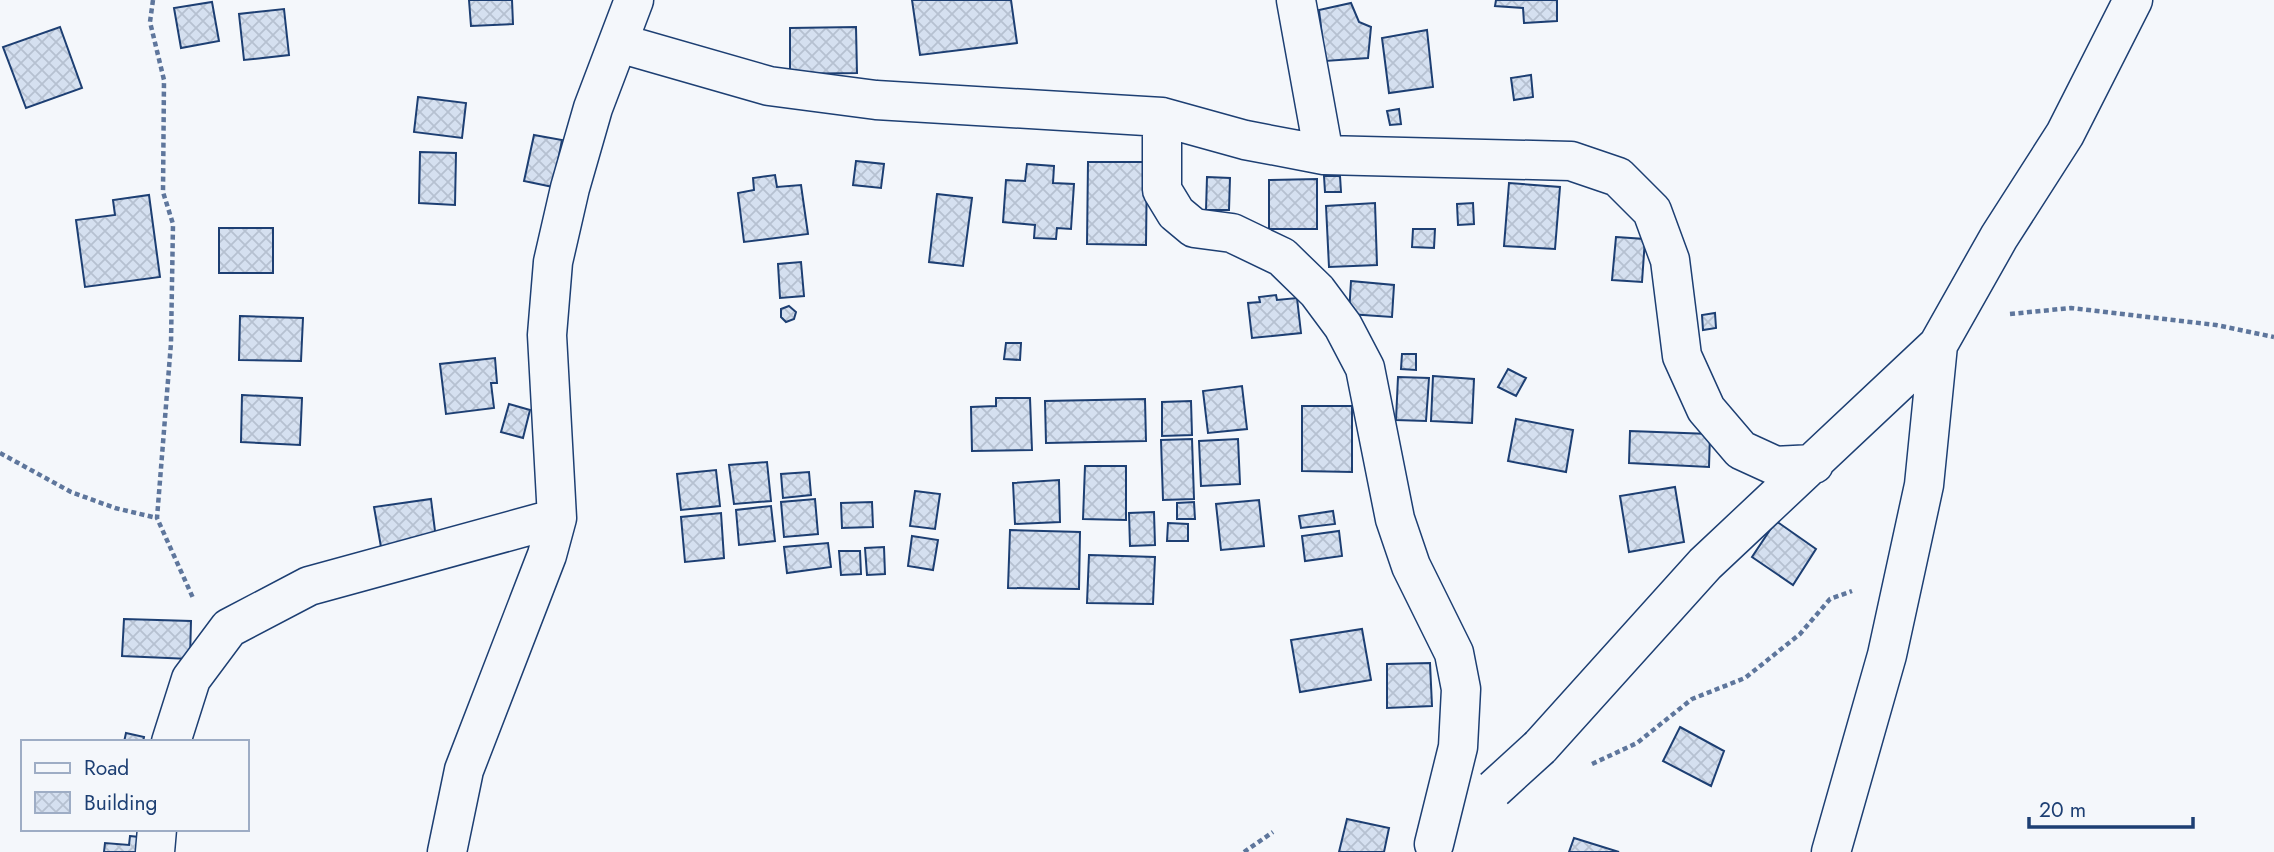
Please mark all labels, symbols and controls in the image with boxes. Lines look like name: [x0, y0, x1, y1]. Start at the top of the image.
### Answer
legend: [21, 740, 248, 831]
text: Road: [84, 753, 129, 783]
scale bar: [2029, 786, 2194, 830]
text: Building: [84, 788, 157, 818]
text: 20 m: [2039, 795, 2086, 825]

